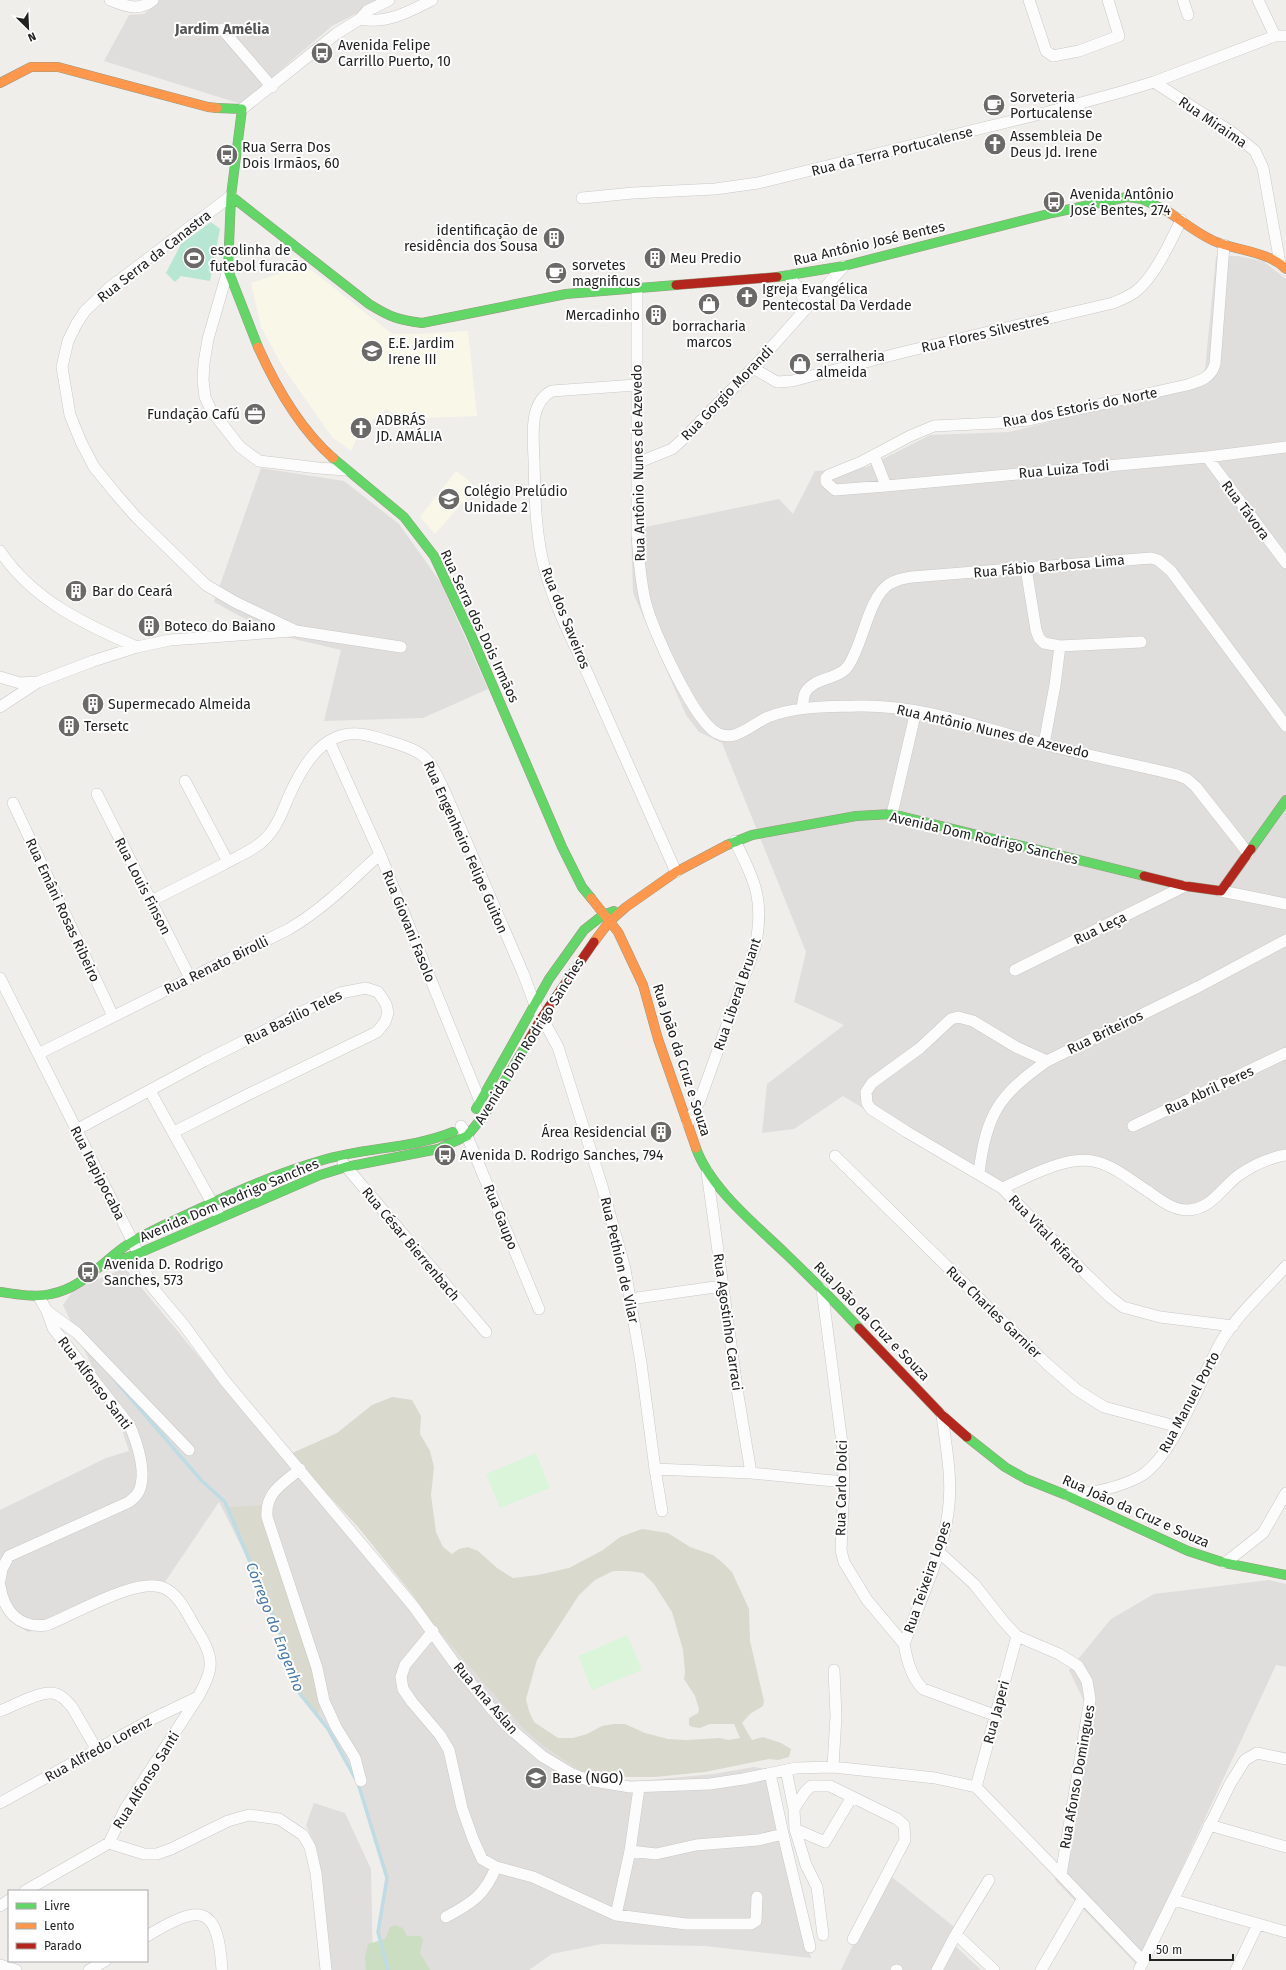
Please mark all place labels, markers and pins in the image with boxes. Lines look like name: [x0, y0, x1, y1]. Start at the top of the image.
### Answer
place label: Avenida Felipe Carrillo Puerto, 10: [338, 37, 451, 70]
bus stop icon: Avenida Felipe Carrillo Puerto, 10: [309, 40, 335, 66]
place label: Sorveteria Portucalense: [1010, 89, 1093, 122]
cafe icon: Sorveteria Portucalense: [981, 92, 1007, 118]
place label: Assembleia De Deus Jd. Irene: [1010, 128, 1102, 161]
church icon: Assembleia De Deus Jd. Irene: [982, 131, 1008, 157]
place label: Rua Serra Dos Dois Irmãos, 60: [242, 139, 340, 172]
bus stop icon: Rua Serra Dos Dois Irmãos, 60: [214, 142, 240, 168]
place label: Avenida Antônio José Bentes, 274: [1070, 186, 1174, 219]
bus stop icon: Avenida Antônio José Bentes, 274: [1041, 189, 1067, 215]
place label: identificação de residência dos Sousa: [404, 222, 538, 255]
building icon: identificação de residência dos Sousa: [541, 225, 567, 251]
place label: escolinha de futebol furacão: [210, 242, 307, 275]
sports icon: escolinha de futebol furacão: [181, 245, 207, 271]
building icon: Meu Predio: [642, 245, 668, 271]
place label: Meu Predio: [670, 250, 741, 267]
place label: sorvetes magnificus: [572, 257, 641, 290]
cafe icon: sorvetes magnificus: [543, 260, 569, 286]
place label: Igreja Evangélica Pentecostal Da Verdade: [762, 281, 912, 314]
church icon: Igreja Evangélica Pentecostal Da Verdade: [734, 284, 760, 310]
shop icon: borracharia marcos: [696, 291, 722, 317]
building icon: Mercadinho: [643, 302, 669, 328]
place label: Mercadinho: [565, 307, 640, 324]
place label: borracharia marcos: [672, 318, 746, 351]
place label: E.E. Jardim Irene III: [388, 335, 455, 368]
school or university icon: E.E. Jardim Irene III: [359, 338, 385, 364]
place label: serralheria almeida: [816, 348, 885, 381]
shop icon: serralheria almeida: [787, 351, 813, 377]
office icon: Fundação Cafú: [242, 401, 268, 427]
place label: Fundação Cafú: [147, 406, 240, 423]
place label: ADBRÁS JD. AMÁLIA: [376, 411, 442, 445]
church icon: ADBRÁS JD. AMÁLIA: [348, 415, 374, 441]
place label: Colégio Prelúdio Unidade 2: [464, 483, 568, 516]
school or university icon: Colégio Prelúdio Unidade 2: [436, 486, 462, 512]
building icon: Bar do Ceará: [63, 578, 89, 604]
place label: Bar do Ceará: [92, 583, 173, 600]
building icon: Boteco do Baiano: [136, 613, 162, 639]
place label: Boteco do Baiano: [164, 618, 276, 635]
building icon: Supermecado Almeida: [80, 691, 106, 717]
place label: Supermecado Almeida: [108, 696, 251, 713]
building icon: Tersetc: [56, 713, 82, 739]
place label: Tersetc: [84, 718, 129, 735]
building icon: Área Residencial: [648, 1119, 674, 1145]
place label: Área Residencial: [541, 1123, 646, 1141]
bus stop icon: Avenida D. Rodrigo Sanches, 794: [432, 1142, 458, 1168]
place label: Avenida D. Rodrigo Sanches, 794: [460, 1147, 664, 1164]
place label: Avenida D. Rodrigo Sanches, 573: [104, 1256, 224, 1289]
bus stop icon: Avenida D. Rodrigo Sanches, 573: [75, 1259, 101, 1285]
school or university icon: Base (NGO): [523, 1765, 549, 1791]
place label: Base (NGO): [552, 1770, 623, 1787]

